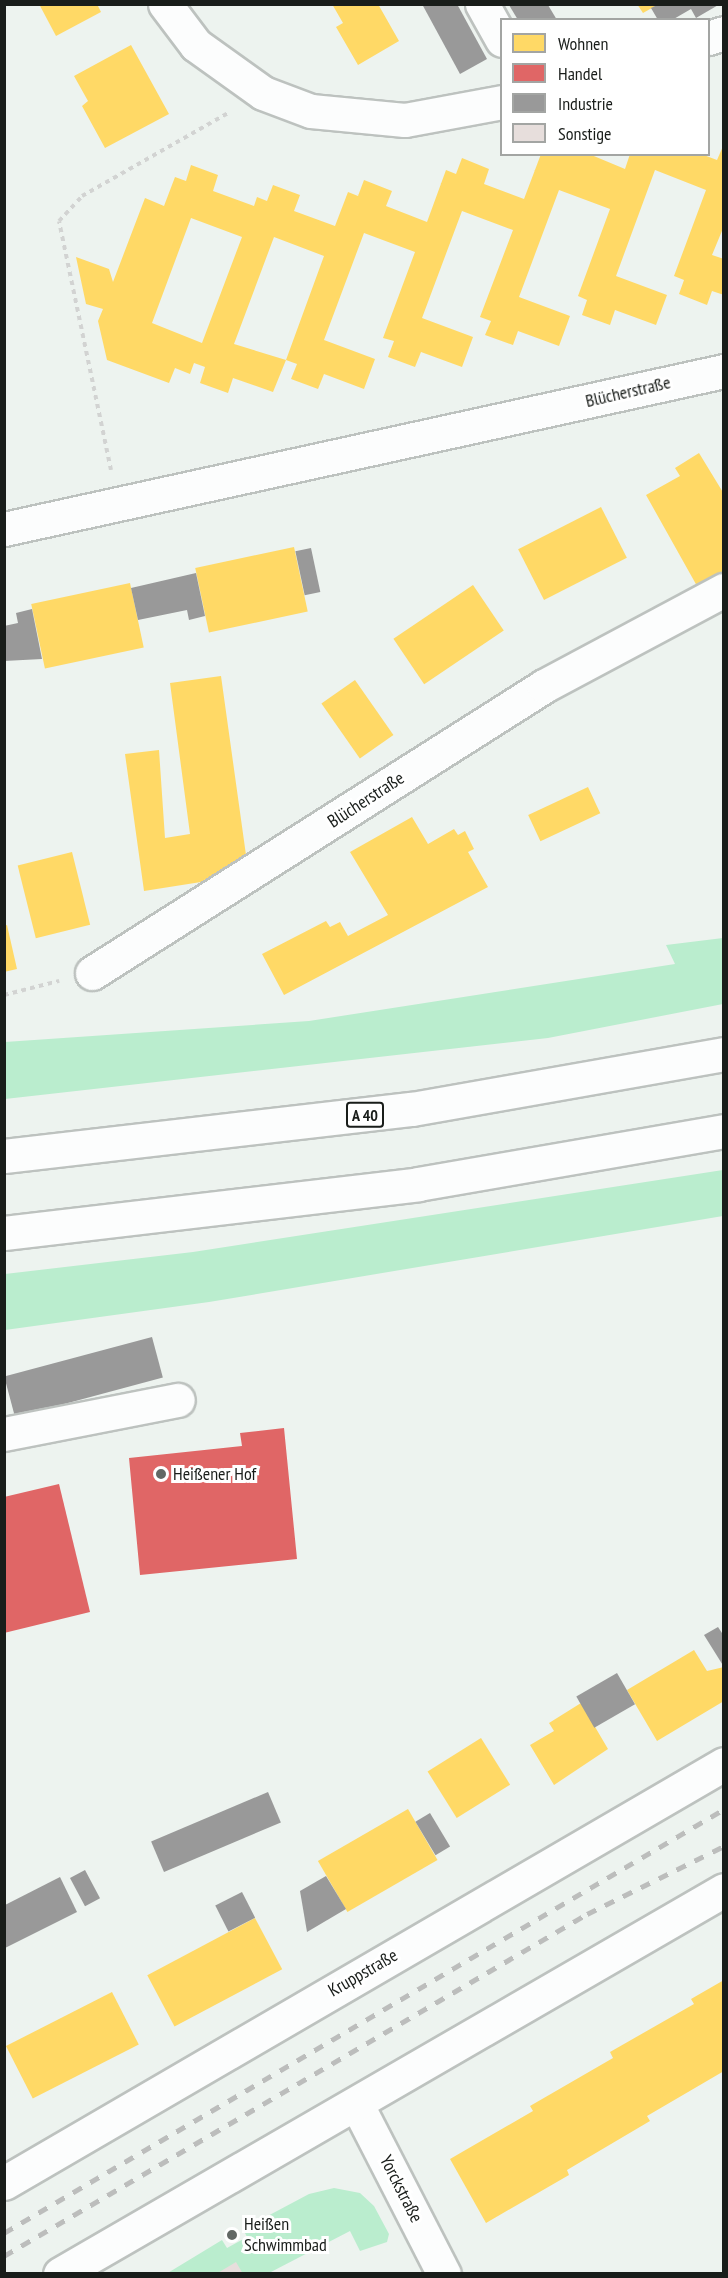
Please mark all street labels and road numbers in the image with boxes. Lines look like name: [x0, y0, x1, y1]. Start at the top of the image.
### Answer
street label: Blücherstraße: [583, 372, 673, 412]
street label: Blücherstraße: [324, 767, 408, 833]
road number: A 40: [346, 1102, 385, 1128]
street label: Kruppstraße: [325, 1945, 401, 2001]
street label: Yorckstraße: [375, 2152, 427, 2226]

